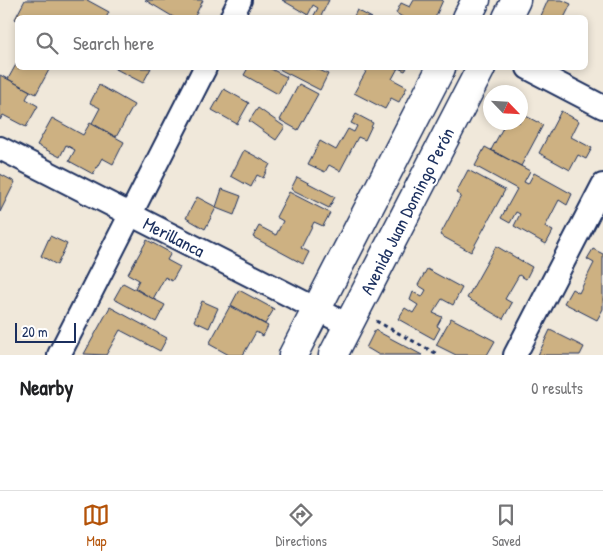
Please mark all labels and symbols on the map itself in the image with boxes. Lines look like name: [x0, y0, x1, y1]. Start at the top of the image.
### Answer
north arrow: [483, 85, 528, 130]
street label: Avenida Juan Domingo Perón: [354, 123, 460, 299]
street label: Merillanca: [139, 211, 209, 263]
scale bar: [15, 320, 76, 343]

